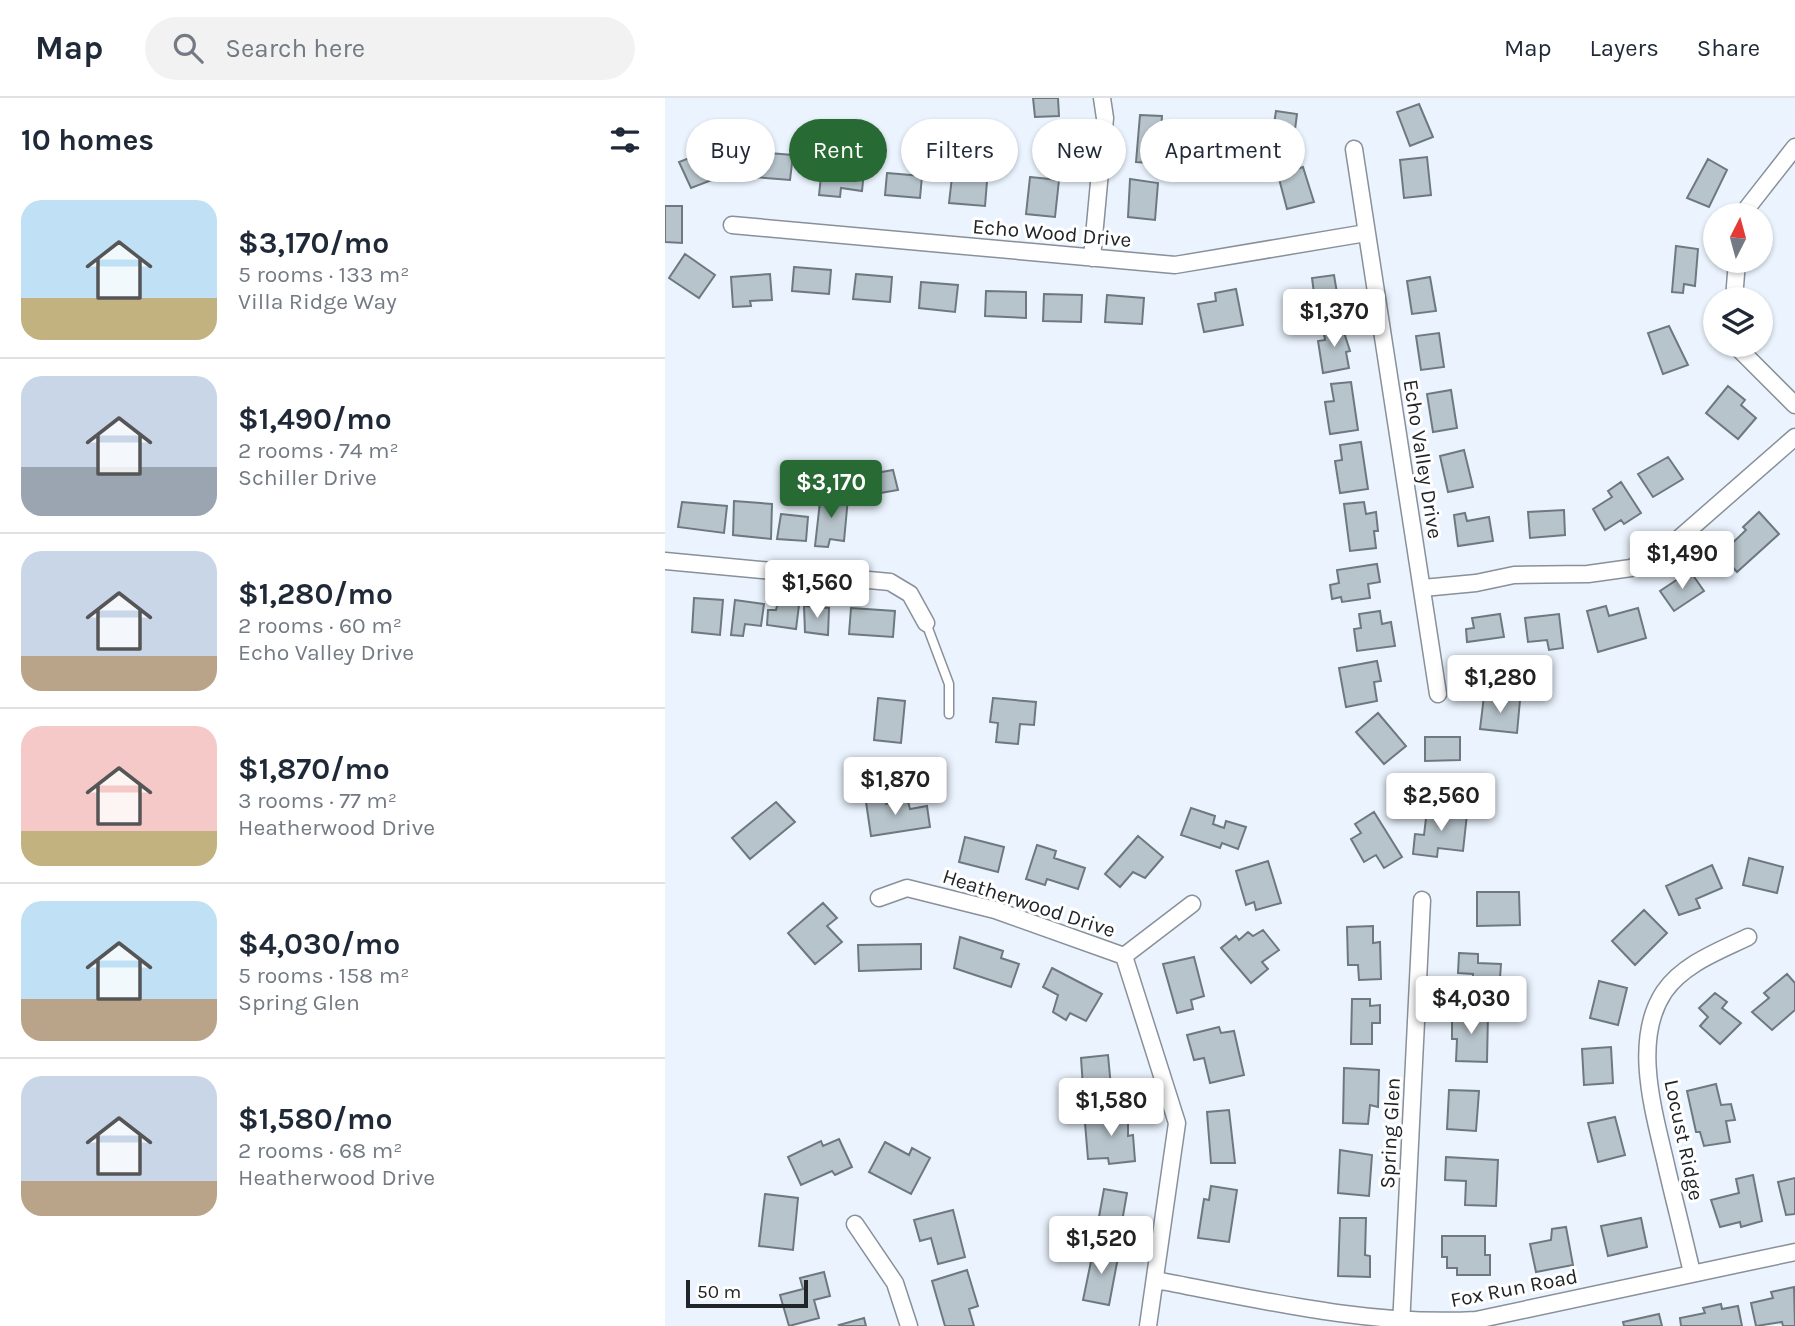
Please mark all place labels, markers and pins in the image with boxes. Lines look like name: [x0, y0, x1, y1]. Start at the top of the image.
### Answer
pin: $1,370: [1277, 289, 1391, 349]
pin: $3,170: [774, 460, 888, 520]
pin: $1,490: [1625, 532, 1739, 591]
pin: $1,560: [760, 560, 874, 620]
pin: $1,280: [1443, 656, 1557, 715]
pin: $1,870: [838, 758, 952, 817]
pin: $2,560: [1384, 774, 1498, 833]
pin: $4,030: [1414, 976, 1528, 1036]
pin: $1,580: [1054, 1079, 1168, 1138]
pin: $1,520: [1044, 1216, 1158, 1276]

